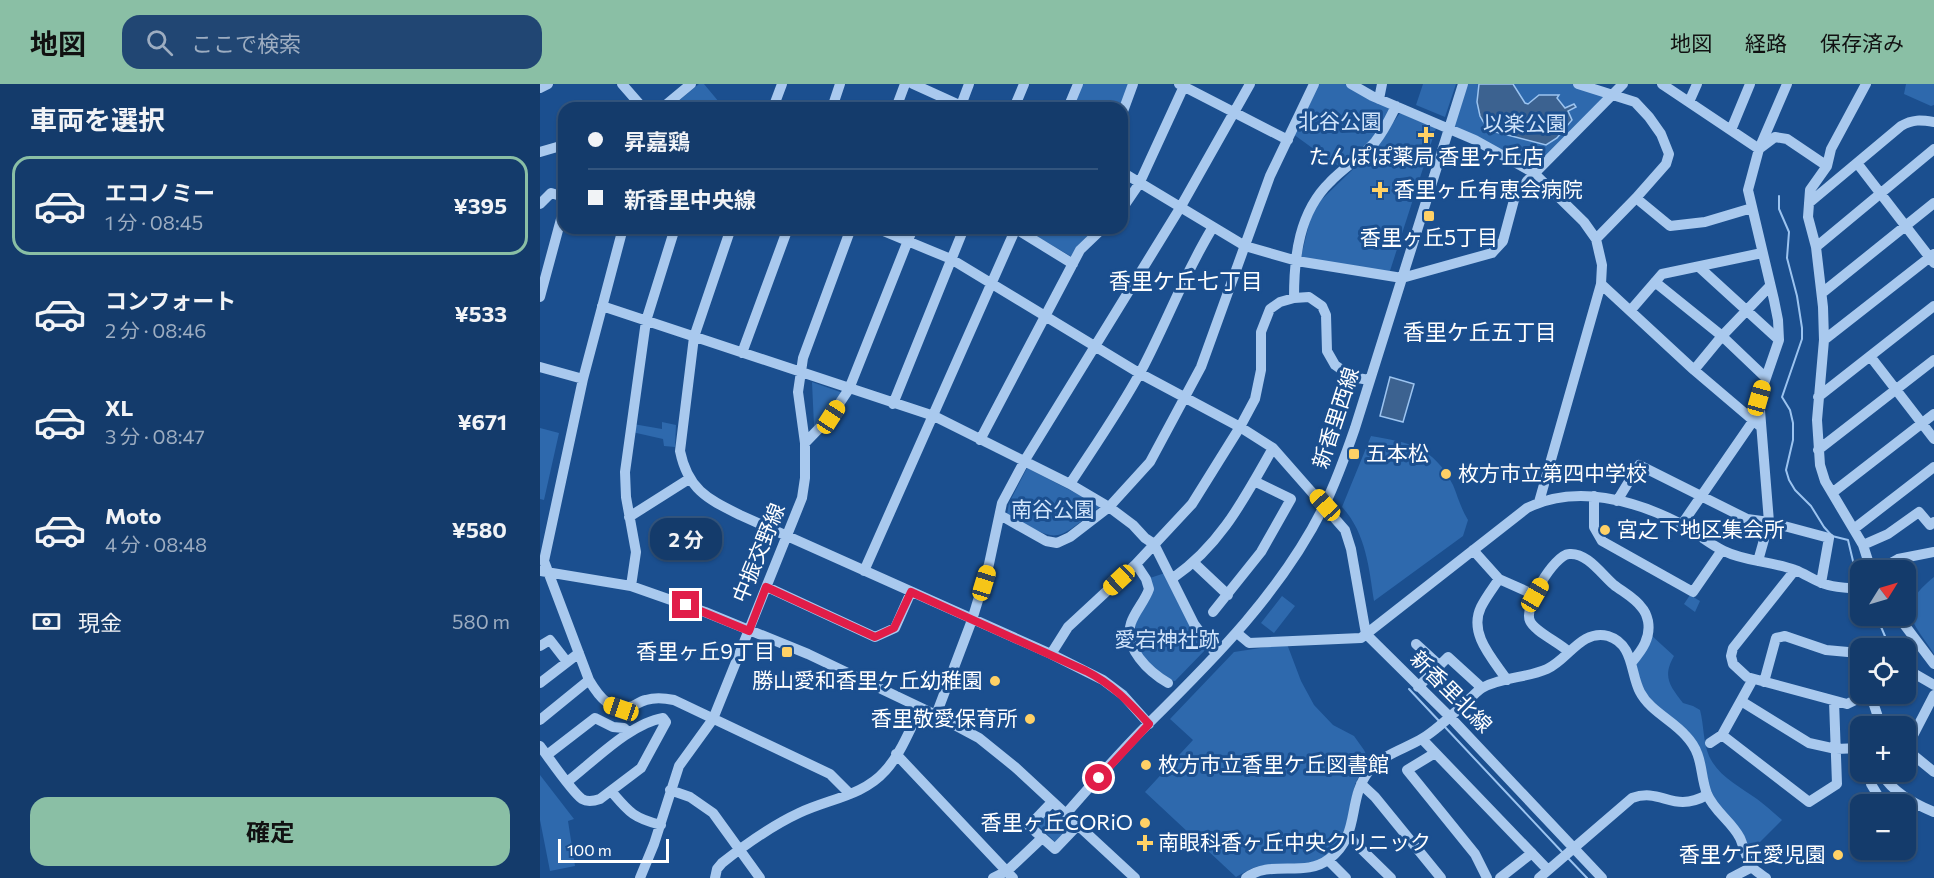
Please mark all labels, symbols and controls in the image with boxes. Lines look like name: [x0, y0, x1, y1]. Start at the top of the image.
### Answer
search box: [122, 15, 542, 69]
text: 地図: [30, 26, 86, 60]
icon: search: [143, 26, 176, 59]
text: ここで検索: [191, 30, 301, 57]
text: 地図: [1670, 30, 1712, 55]
text: 経路: [1745, 30, 1787, 55]
text: 保存済み: [1820, 30, 1904, 55]
text: 車両を選択: [30, 103, 165, 136]
park label: 北谷公園: [1298, 108, 1382, 133]
park label: 以楽公園: [1483, 110, 1567, 135]
text: 昇嘉鶏: [624, 128, 690, 155]
marker: たんぽぽ薬局 香里ヶ丘店: [1419, 128, 1433, 142]
place label: たんぽぽ薬局 香里ヶ丘店: [1308, 143, 1544, 168]
place label: 香里ヶ丘有恵会病院: [1394, 176, 1583, 201]
icon: car: [33, 179, 87, 233]
text: エコノミー: [105, 179, 215, 206]
marker: 香里ヶ丘有恵会病院: [1371, 181, 1389, 199]
text: 新香里中央線: [624, 186, 756, 213]
text: ¥395: [454, 192, 507, 219]
marker: 香里ヶ丘5丁目: [1422, 209, 1436, 223]
text: 1 分 · 08:45: [105, 210, 203, 234]
place label: 香里ヶ丘5丁目: [1360, 224, 1498, 249]
district label: 香里ケ丘七丁目: [1109, 267, 1263, 294]
icon: car: [33, 287, 87, 341]
text: コンフォート: [105, 287, 236, 314]
text: ¥533: [454, 300, 507, 327]
text: 2 分 · 08:46: [105, 318, 206, 342]
district label: 香里ケ丘五丁目: [1403, 318, 1557, 345]
street label: 新香里西線: [1306, 364, 1363, 471]
car: [1745, 378, 1773, 418]
text: XL: [105, 394, 133, 421]
icon: car: [33, 395, 87, 449]
car: [814, 397, 848, 437]
text: ¥671: [458, 408, 507, 435]
text: 3 分 · 08:47: [105, 424, 205, 448]
place label: 五本松: [1366, 440, 1429, 465]
marker: 五本松: [1347, 447, 1361, 461]
place label: 枚方市立第四中学校: [1458, 460, 1647, 485]
marker: 枚方市立第四中学校: [1439, 467, 1453, 481]
car: [1306, 486, 1344, 524]
park label: 南谷公園: [1011, 496, 1095, 521]
street label: 中振交野線: [726, 499, 789, 606]
text: Moto: [105, 502, 161, 529]
icon: car: [33, 503, 87, 557]
text: ¥580: [452, 516, 507, 543]
place label: 宮之下地区集会所: [1617, 516, 1785, 541]
callout: 2 分: [650, 518, 722, 560]
marker: 宮之下地区集会所: [1598, 523, 1612, 537]
text: 2 分: [668, 527, 704, 551]
text: 4 分 · 08:48: [105, 532, 207, 556]
north arrow: [1850, 560, 1916, 626]
map controls: [1850, 560, 1916, 860]
car: [1100, 561, 1138, 599]
car: [970, 563, 998, 603]
car: [1518, 575, 1552, 615]
route end: [672, 591, 699, 618]
icon: cash: [30, 605, 63, 638]
text: 現金: [78, 609, 122, 636]
text: 580 m: [452, 609, 510, 633]
park label: 愛宕神社跡: [1115, 626, 1220, 651]
place label: 香里ヶ丘9丁目: [636, 638, 775, 663]
button: locate: [1850, 638, 1916, 704]
marker: 香里ヶ丘9丁目: [780, 645, 794, 659]
street label: 新香里北線: [1406, 645, 1498, 737]
place label: 勝山愛和香里ケ丘幼稚園: [752, 667, 983, 692]
marker: 勝山愛和香里ケ丘幼稚園: [988, 674, 1002, 688]
car: [601, 695, 641, 723]
place label: 香里敬愛保育所: [871, 705, 1018, 730]
marker: 香里敬愛保育所: [1023, 712, 1037, 726]
button: +: [1850, 716, 1916, 782]
place label: 枚方市立香里ケ丘図書館: [1158, 751, 1389, 776]
marker: 枚方市立香里ケ丘図書館: [1139, 758, 1153, 772]
route start: [1085, 764, 1112, 791]
button: −: [1850, 794, 1916, 860]
button: 確定: [30, 797, 510, 866]
place label: 香里ヶ丘CORiO: [981, 809, 1133, 834]
marker: 香里ヶ丘CORiO: [1138, 816, 1152, 830]
place label: 南眼科香ヶ丘中央クリニック: [1158, 829, 1431, 854]
marker: 南眼科香ヶ丘中央クリニック: [1136, 834, 1154, 852]
scale bar: [558, 836, 669, 864]
text: 100 m: [567, 840, 612, 859]
place label: 香里ケ丘愛児園: [1679, 841, 1826, 866]
marker: 香里ケ丘愛児園: [1831, 848, 1845, 862]

